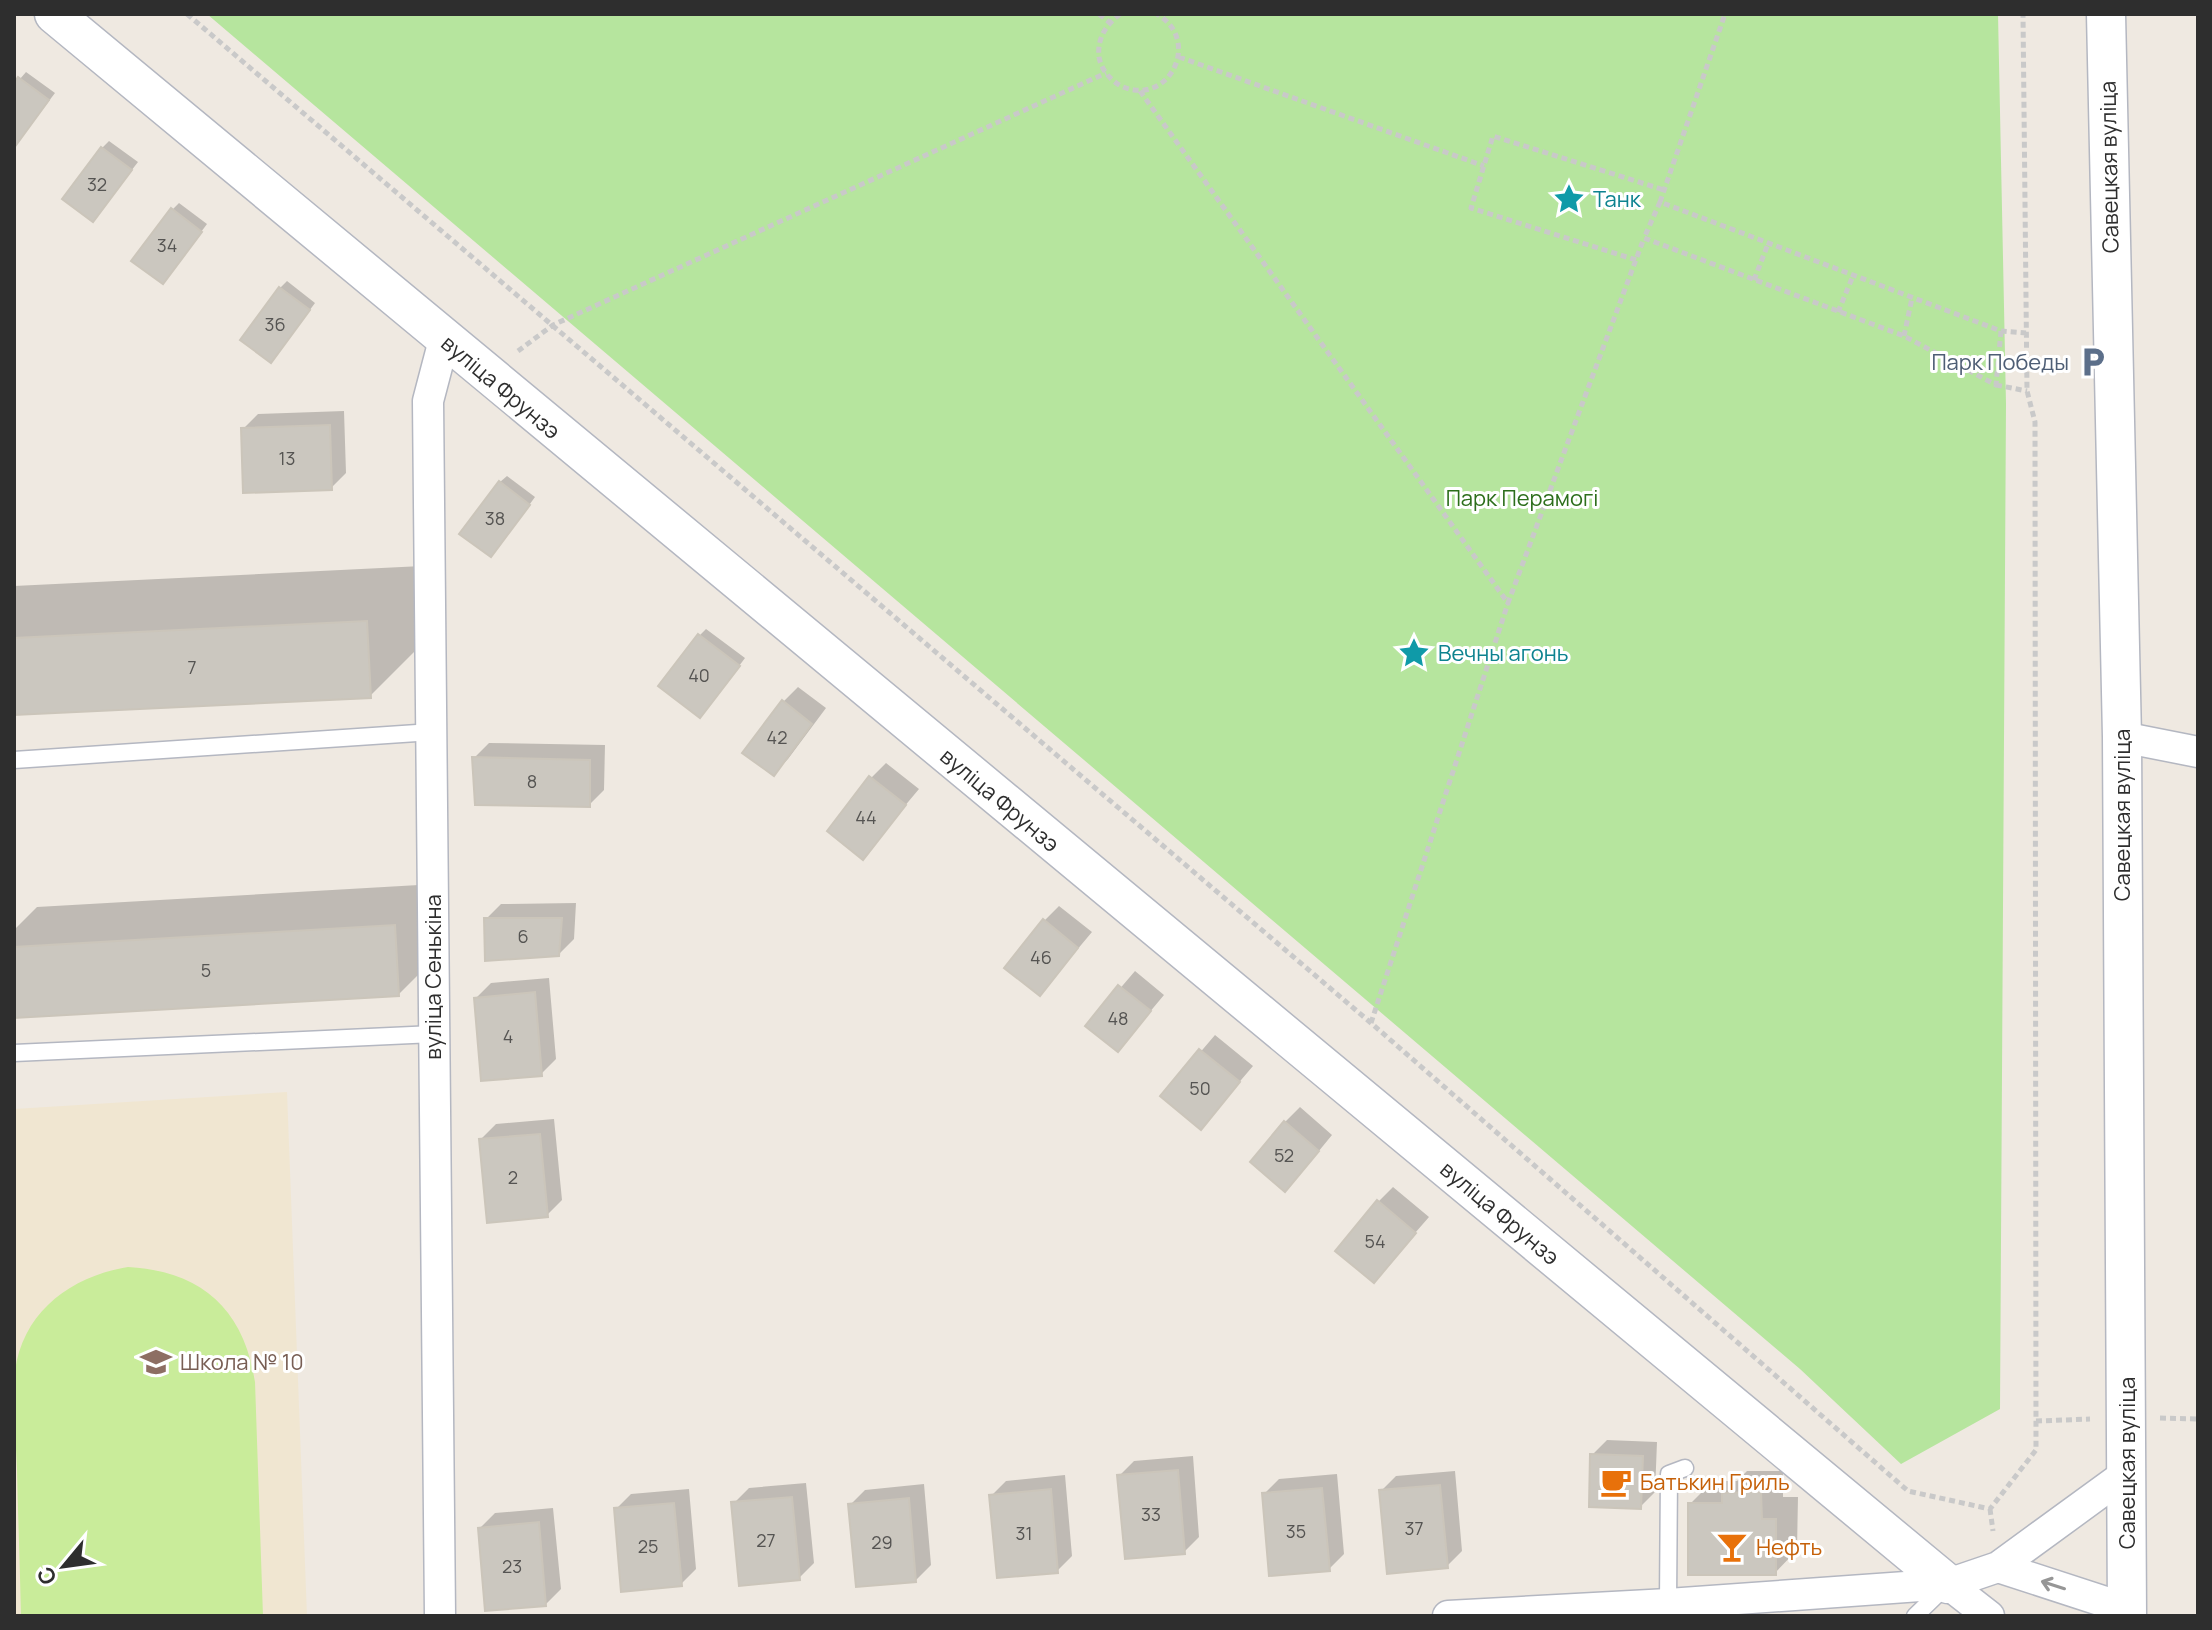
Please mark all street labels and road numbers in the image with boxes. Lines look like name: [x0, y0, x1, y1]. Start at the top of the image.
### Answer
street label: Савецкая вуліца: [2092, 81, 2126, 253]
street label: вуліца Фрунзэ: [435, 328, 567, 446]
street label: Савецкая вуліца: [2107, 729, 2137, 901]
street label: вуліца Фрунзэ: [934, 741, 1066, 859]
street label: вуліца Сенькіна: [418, 894, 448, 1060]
street label: вуліца Фрунзэ: [1434, 1154, 1566, 1272]
street label: Савецкая вуліца: [2112, 1377, 2142, 1549]

